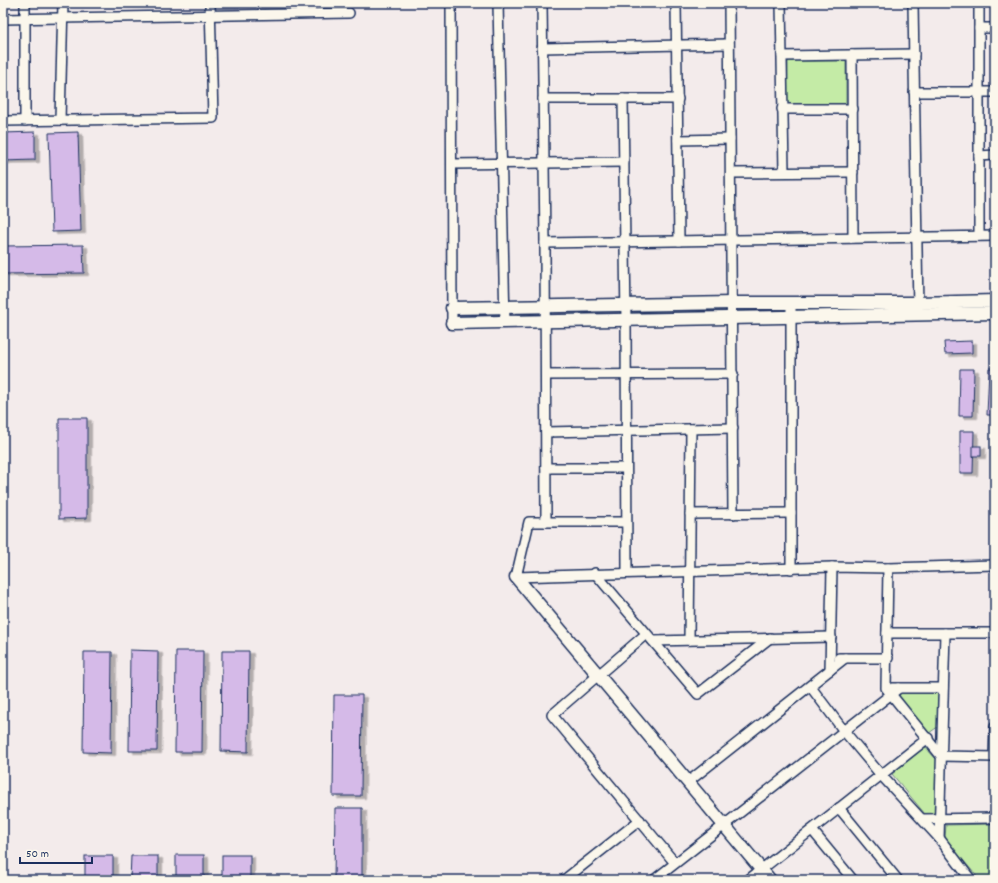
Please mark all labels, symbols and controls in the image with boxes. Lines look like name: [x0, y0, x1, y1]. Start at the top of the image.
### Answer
scale bar: [20, 839, 92, 865]
text: 50 m: [26, 846, 49, 863]

